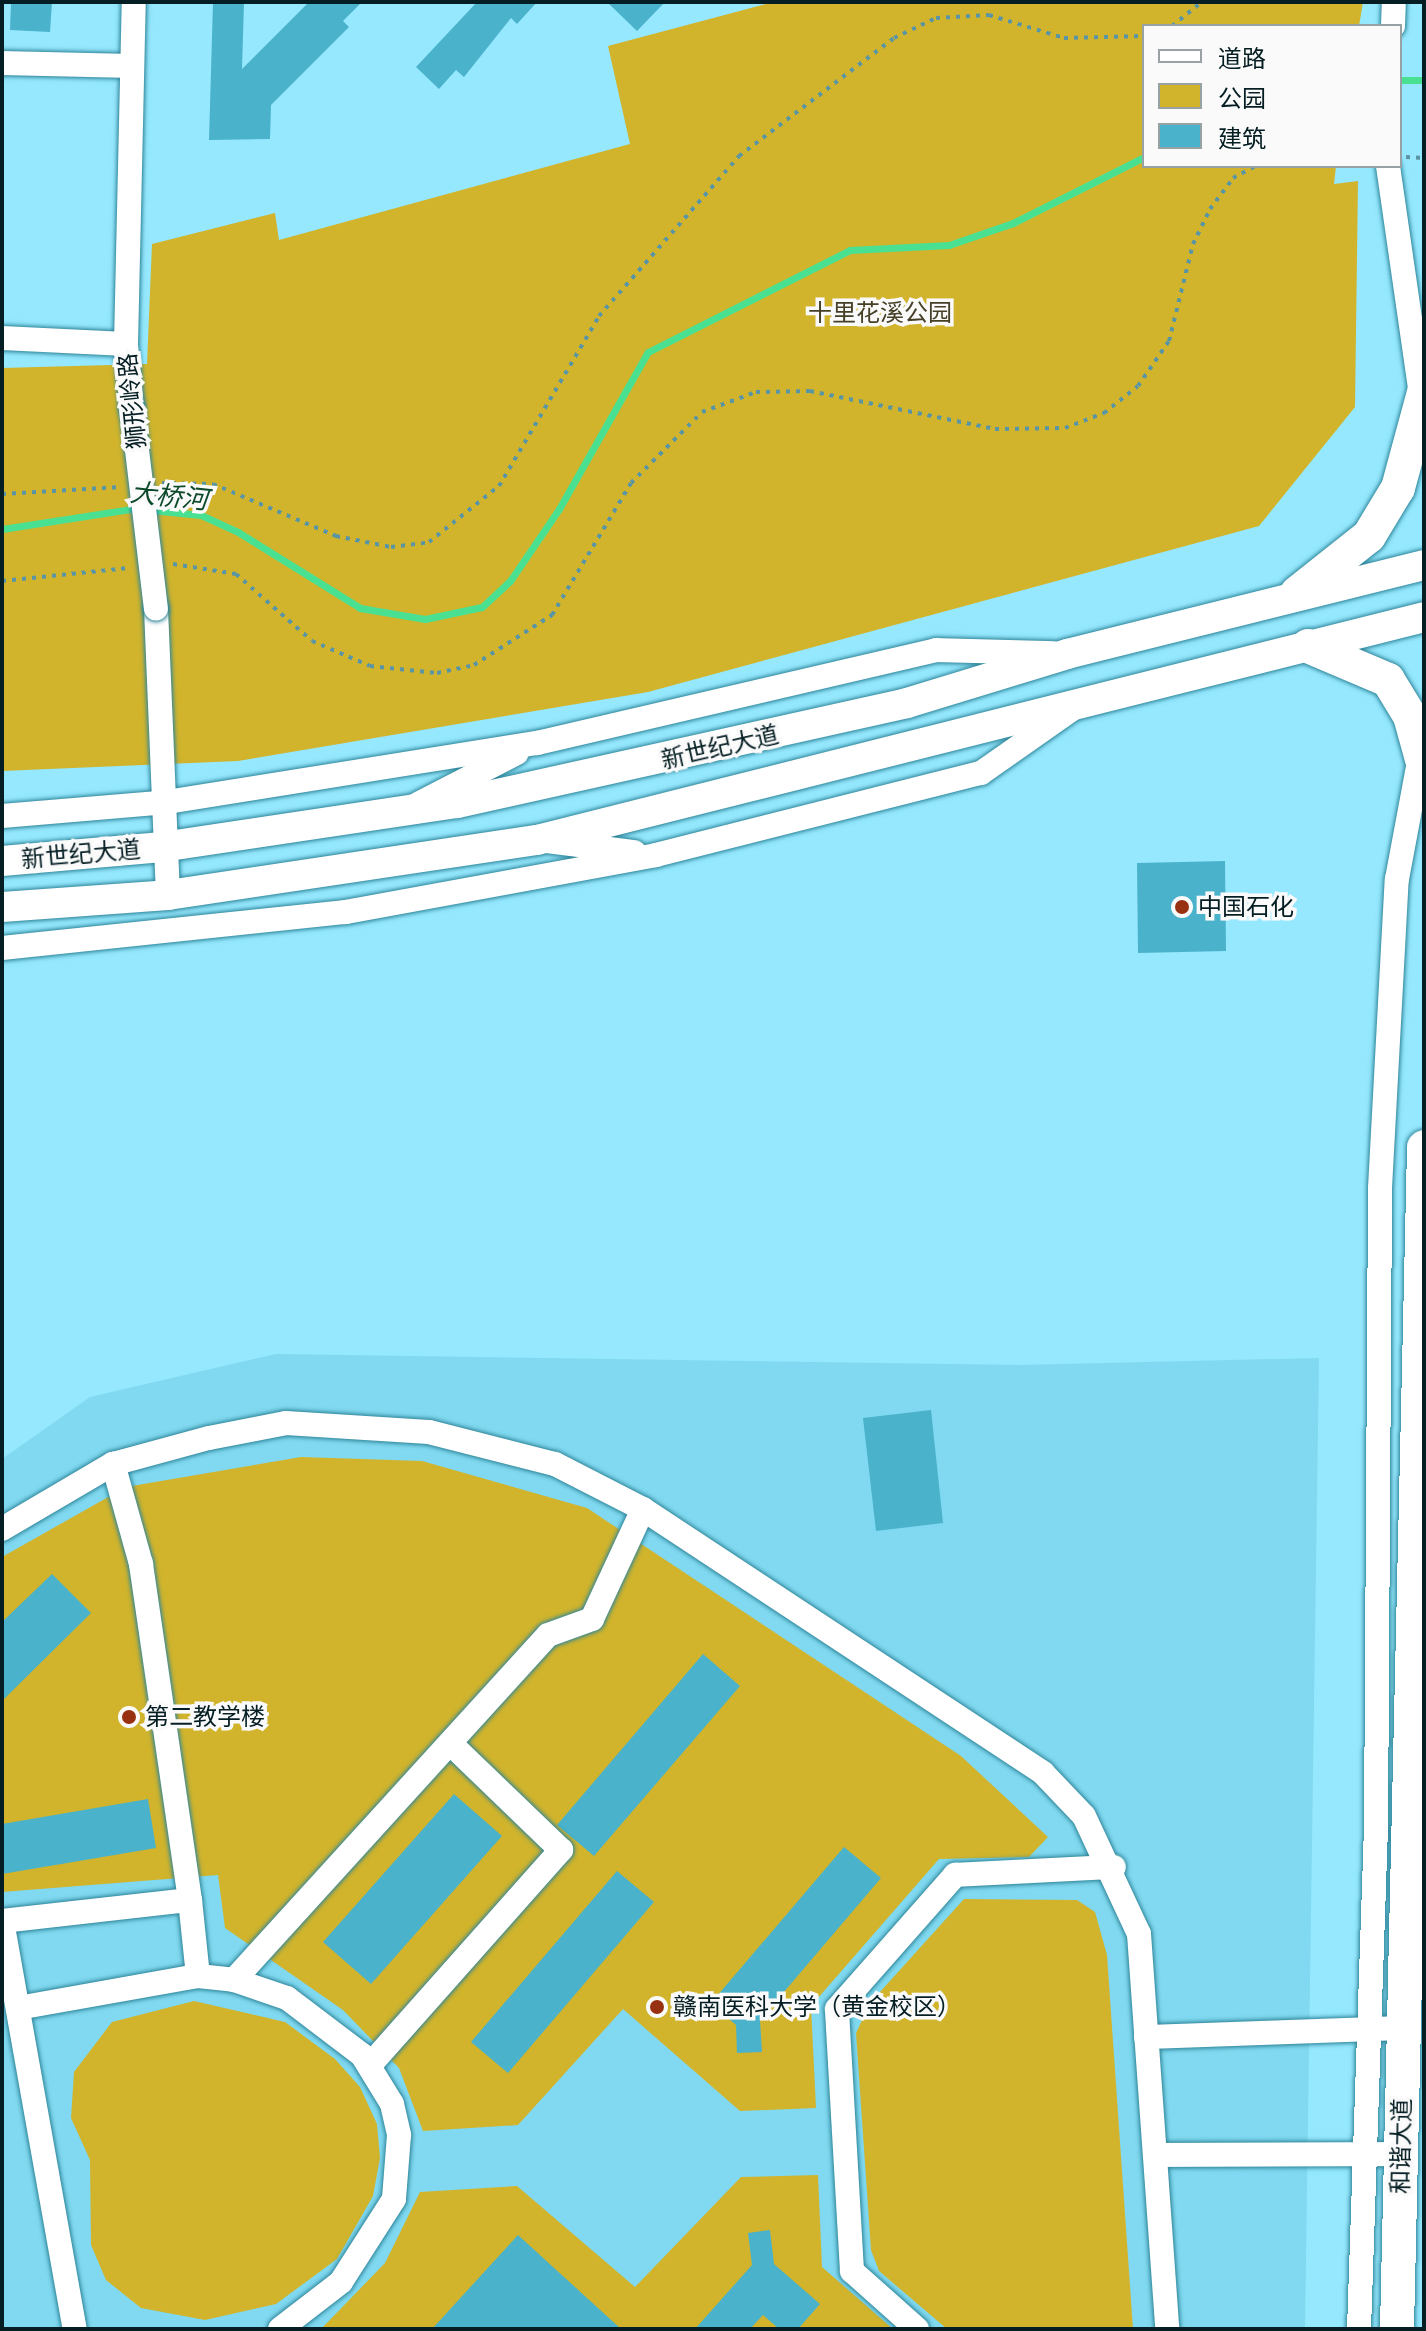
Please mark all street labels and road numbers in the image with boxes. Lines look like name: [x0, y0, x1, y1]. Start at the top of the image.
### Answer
street label: 狮形岭路: [113, 352, 151, 450]
street label: 新世纪大道: [658, 719, 782, 775]
street label: 新世纪大道: [20, 834, 142, 874]
street label: 和谐大道: [1386, 2098, 1416, 2194]

